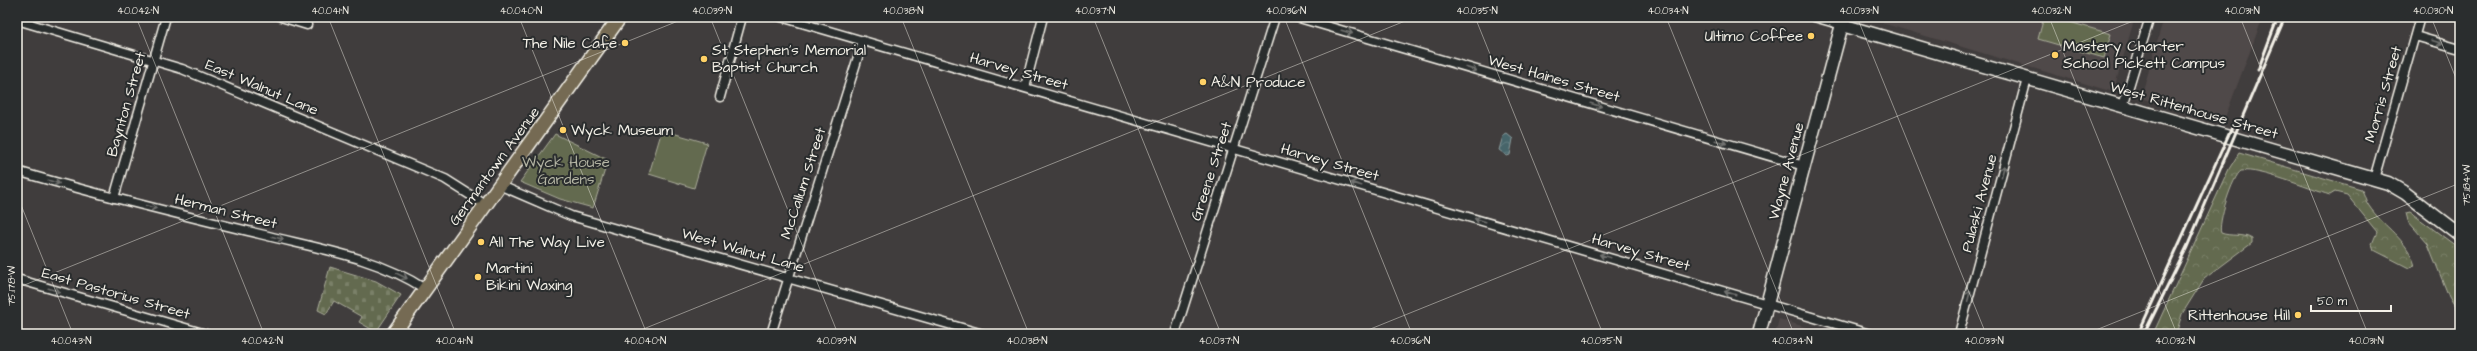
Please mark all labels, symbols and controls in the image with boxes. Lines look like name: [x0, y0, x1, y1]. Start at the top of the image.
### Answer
text: 40.042°N: [117, 4, 159, 18]
text: 40.041°N: [311, 4, 349, 18]
text: 40.040°N: [500, 4, 542, 18]
text: 40.039°N: [692, 4, 732, 18]
text: 40.038°N: [883, 4, 923, 18]
text: 40.037°N: [1075, 4, 1115, 18]
text: 40.036°N: [1266, 4, 1306, 18]
text: 40.035°N: [1456, 4, 1498, 18]
text: 40.034°N: [1647, 4, 1689, 18]
text: 40.033°N: [1839, 4, 1879, 18]
text: 40.032°N: [2031, 4, 2071, 18]
text: 40.031°N: [2224, 4, 2260, 18]
text: 40.030°N: [2413, 4, 2453, 18]
place label: Ultimo Coffee: [1705, 26, 1803, 47]
one-way arrow: [1340, 29, 1353, 36]
marker: Ultimo Coffee: [1806, 31, 1816, 41]
place label: The Nile Cafe: [523, 33, 617, 54]
place label: Mastery Charter School Pickett Campus: [2063, 36, 2225, 74]
marker: The Nile Cafe: [620, 38, 630, 48]
one-way arrow: [2431, 39, 2444, 46]
place label: St Stephen's Memorial Baptist Church: [712, 40, 866, 78]
street label: Morris Street: [2360, 43, 2407, 145]
street label: Harvey Street: [967, 47, 1070, 97]
street label: Baynton Street: [101, 49, 152, 159]
street label: West Haines Street: [1485, 50, 1622, 107]
marker: Mastery Charter School Pickett Campus: [2050, 50, 2060, 60]
street label: East Walnut Lane: [202, 54, 322, 121]
marker: St Stephen's Memorial Baptist Church: [699, 54, 709, 64]
one-way arrow: [1465, 66, 1478, 73]
place label: A&N Produce: [1211, 72, 1305, 93]
street label: West Rittenhouse Street: [2107, 76, 2280, 145]
marker: A&N Produce: [1198, 77, 1208, 87]
street label: Germantown Avenue: [444, 102, 545, 230]
one-way arrow: [1589, 102, 1602, 109]
street label: Greene Street: [1186, 119, 1237, 223]
place label: Wyck Museum: [571, 120, 673, 142]
street label: Wayne Avenue: [1763, 120, 1811, 223]
marker: Wyck Museum: [558, 125, 568, 135]
street label: McCallum Street: [775, 125, 831, 242]
street label: Harvey Street: [1278, 138, 1381, 188]
one-way arrow: [1714, 139, 1727, 146]
park label: Wyck House Gardens: [522, 152, 610, 190]
street label: Pulaski Avenue: [1956, 152, 2003, 255]
one-way arrow: [1999, 164, 2007, 177]
text: 75.184°W: [2460, 164, 2474, 205]
one-way arrow: [48, 179, 61, 186]
one-way arrow: [1349, 180, 1362, 187]
street label: Herman Street: [173, 189, 279, 234]
one-way arrow: [145, 204, 158, 212]
one-way arrow: [1474, 216, 1487, 223]
street label: West Walnut Lane: [679, 223, 807, 278]
street label: Harvey Street: [1589, 228, 1692, 278]
place label: All The Way Live: [489, 232, 605, 254]
one-way arrow: [271, 235, 284, 243]
marker: All The Way Live: [476, 237, 486, 247]
one-way arrow: [1599, 252, 1612, 259]
place label: Martini Bikini Waxing: [486, 258, 573, 297]
street label: East Pastorius Street: [39, 262, 192, 325]
text: 75.178°W: [5, 265, 19, 306]
marker: Martini Bikini Waxing: [473, 272, 483, 282]
one-way arrow: [396, 273, 408, 280]
one-way arrow: [48, 287, 61, 294]
scale bar: [2311, 287, 2391, 313]
one-way arrow: [1724, 289, 1737, 296]
one-way arrow: [1966, 290, 1973, 303]
text: 50 m: [2317, 293, 2348, 310]
place label: Rittenhouse Hill: [2188, 305, 2290, 326]
marker: Rittenhouse Hill: [2293, 310, 2303, 320]
text: 40.043°N: [50, 334, 92, 348]
text: 40.042°N: [241, 334, 283, 348]
text: 40.041°N: [435, 334, 473, 348]
text: 40.040°N: [624, 334, 666, 348]
text: 40.039°N: [816, 334, 856, 348]
text: 40.038°N: [1007, 334, 1047, 348]
text: 40.037°N: [1199, 334, 1239, 348]
text: 40.036°N: [1390, 334, 1430, 348]
text: 40.035°N: [1580, 334, 1622, 348]
text: 40.034°N: [1771, 334, 1813, 348]
text: 40.033°N: [1964, 334, 2004, 348]
text: 40.032°N: [2155, 334, 2195, 348]
text: 40.031°N: [2348, 334, 2384, 348]

